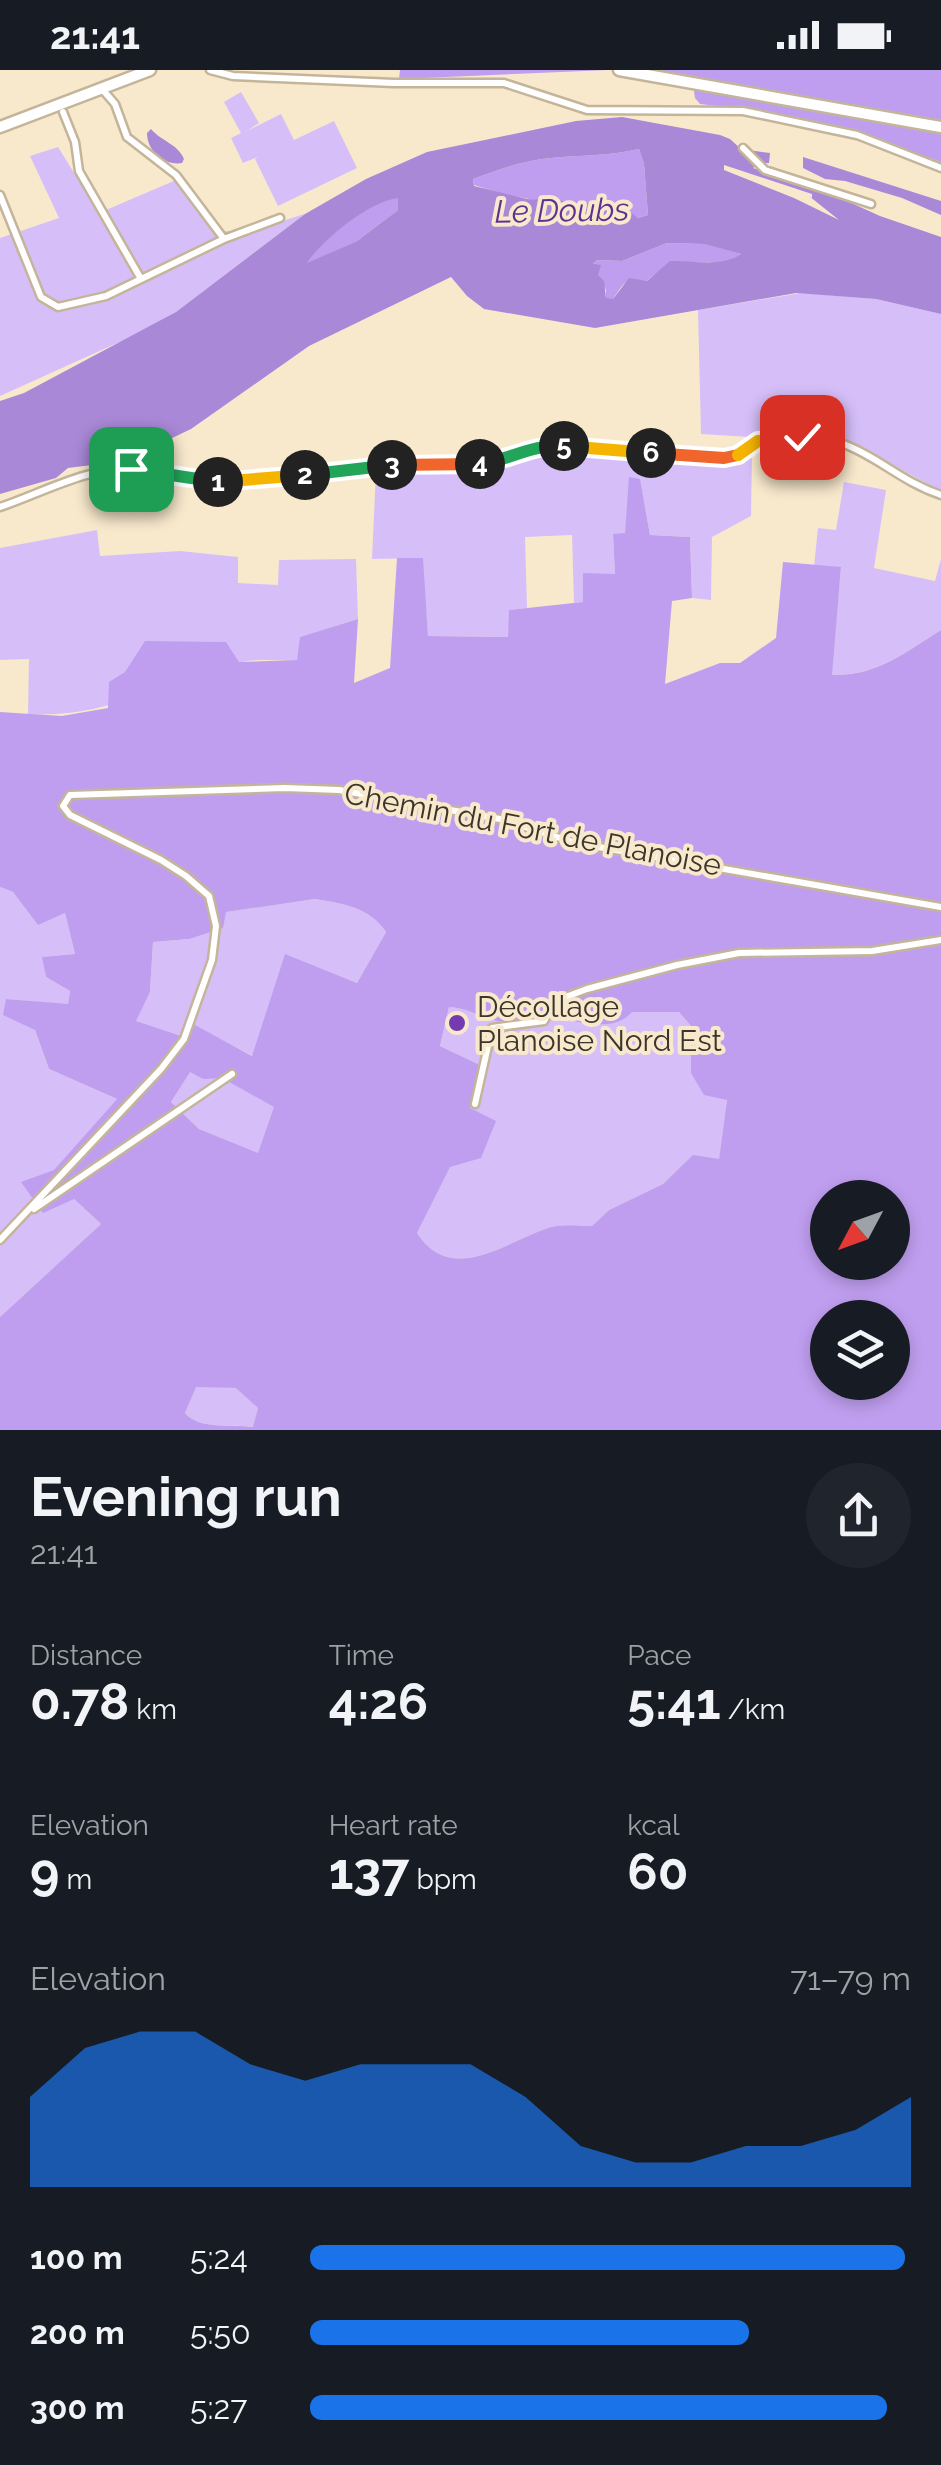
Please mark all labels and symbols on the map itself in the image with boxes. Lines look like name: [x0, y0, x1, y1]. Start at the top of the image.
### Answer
water label: Le Doubs: [494, 190, 630, 230]
pin: [760, 395, 845, 480]
pin: 5: [539, 421, 589, 471]
pin: [89, 427, 174, 512]
pin: 6: [626, 428, 676, 478]
pin: 4: [455, 439, 505, 489]
pin: 3: [367, 440, 417, 490]
pin: 2: [280, 450, 330, 500]
pin: 1: [193, 457, 243, 507]
street label: Chemin du Fort de Planoise: [342, 775, 724, 883]
place label: Décollage Planoise Nord Est: [477, 989, 722, 1058]
marker: Décollage Planoise Nord Est: [446, 1012, 468, 1034]
north arrow: [810, 1180, 910, 1280]

